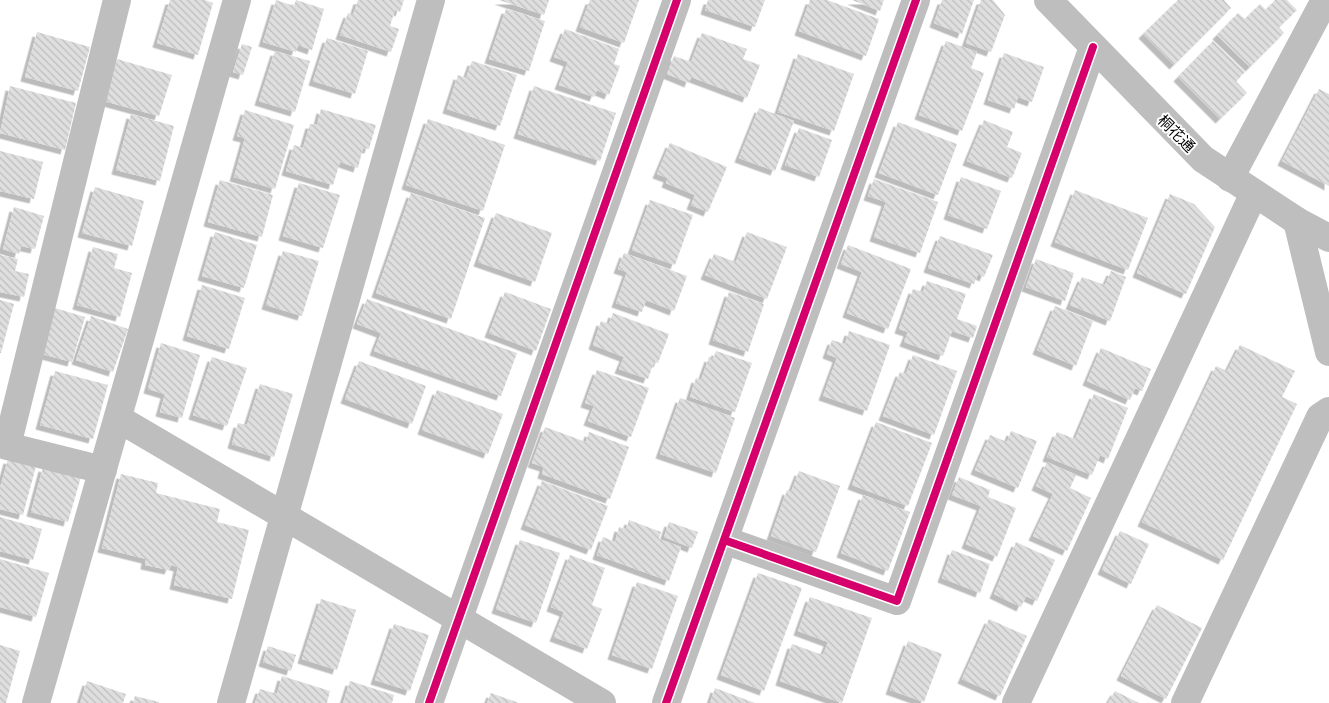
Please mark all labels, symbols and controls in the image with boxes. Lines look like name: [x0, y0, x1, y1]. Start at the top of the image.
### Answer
street label: 桐花通: [1155, 111, 1199, 155]

